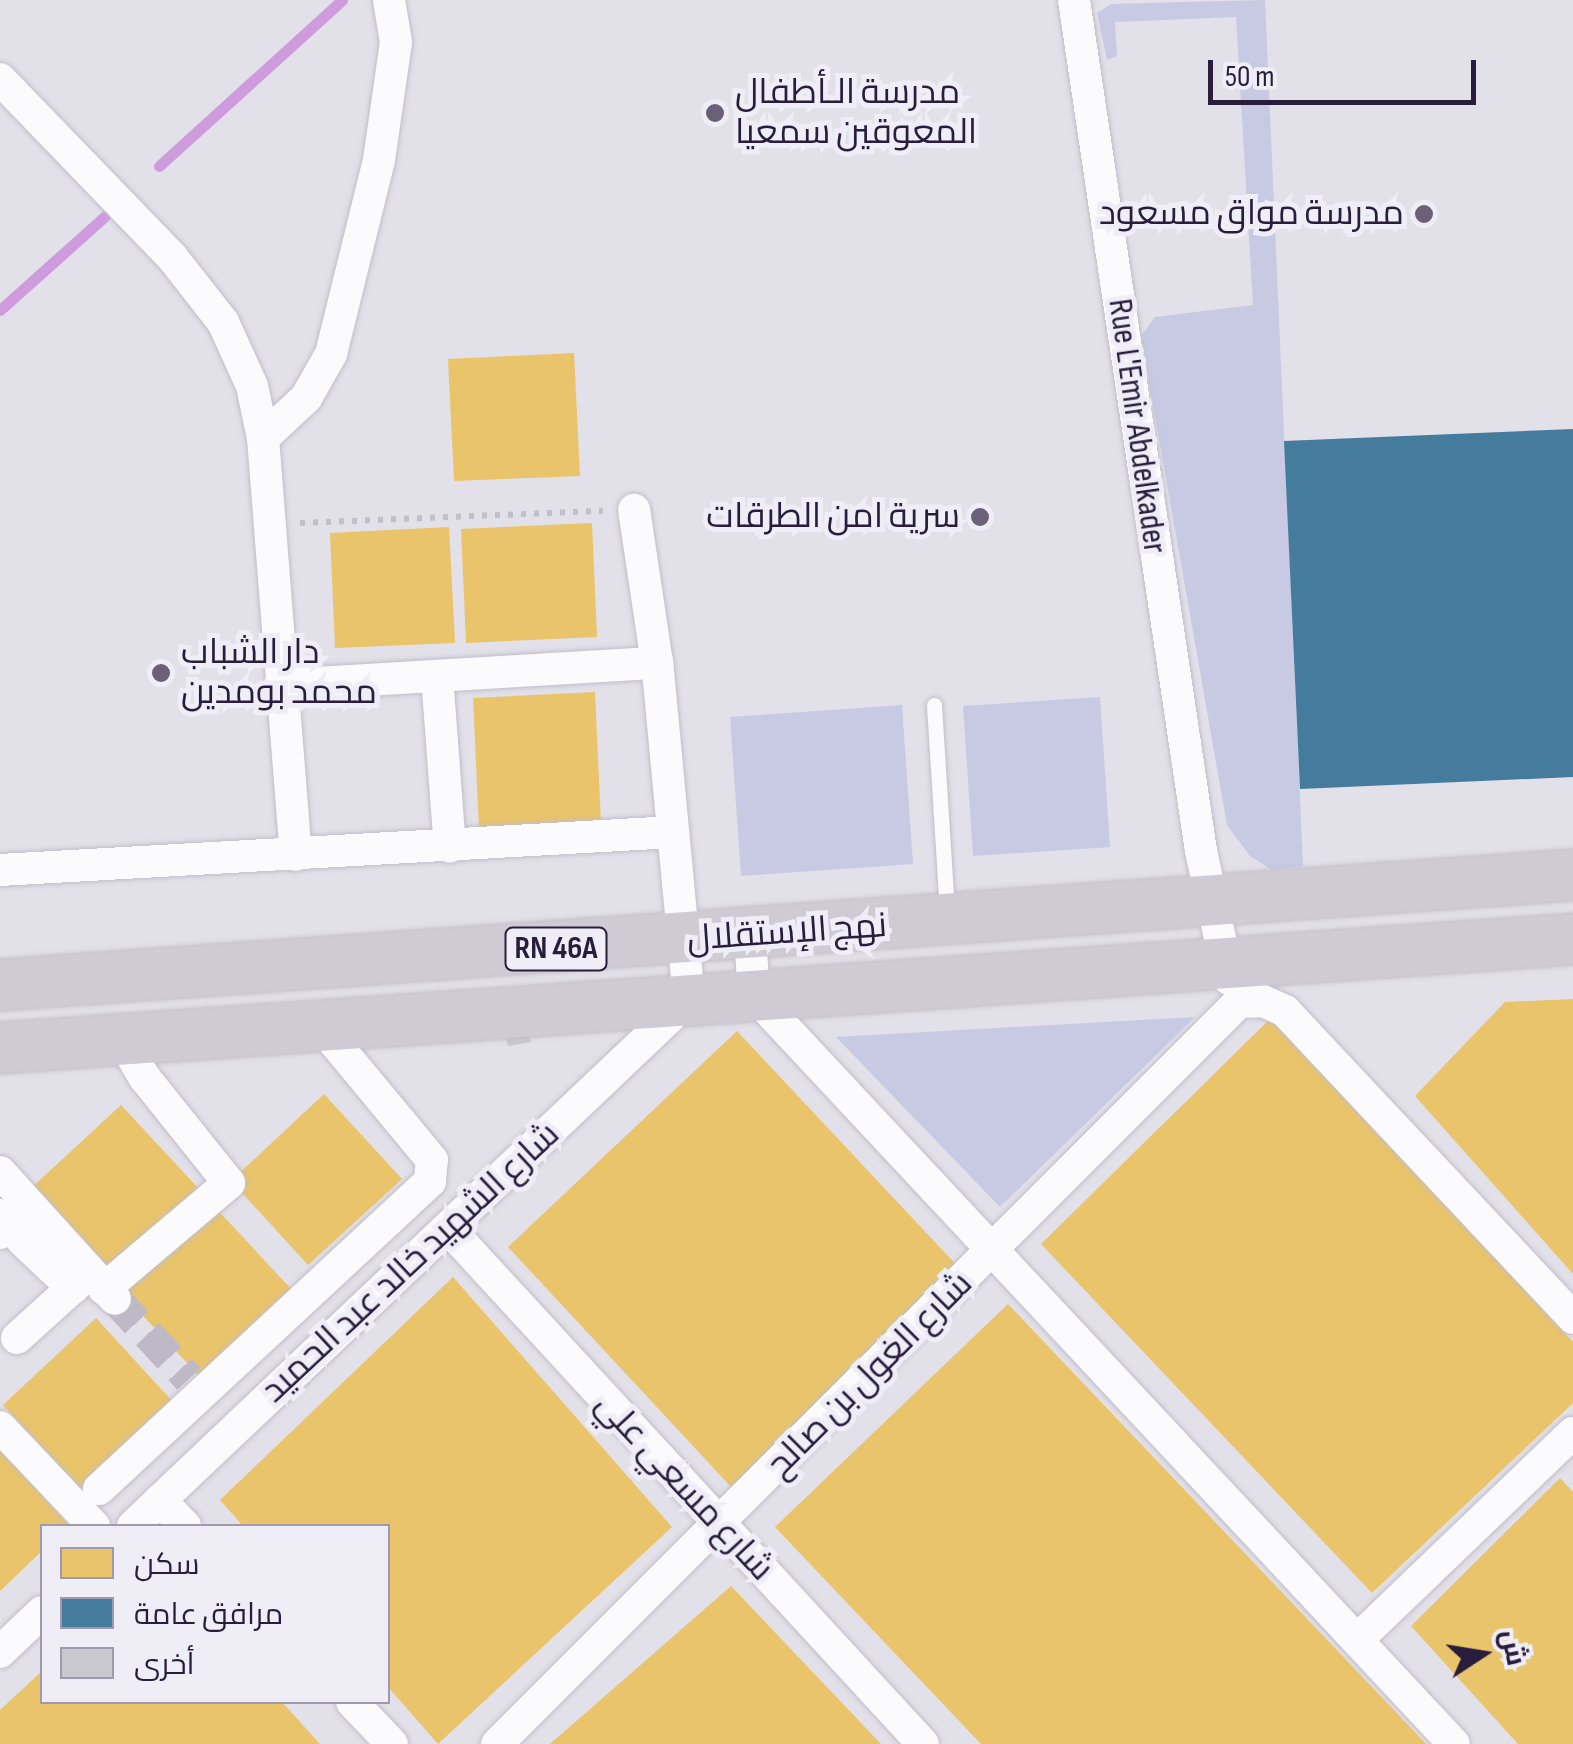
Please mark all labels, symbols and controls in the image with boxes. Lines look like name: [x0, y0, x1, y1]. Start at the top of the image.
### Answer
scale bar: [1213, 40, 1480, 102]
text: 50 m: [1225, 59, 1274, 95]
place label: مدرسة الـأطفال المعوقين سمعيا: [735, 72, 977, 154]
marker: مدرسة الـأطفال المعوقين سمعيا: [704, 102, 726, 124]
place label: مدرسة مواق مسعود: [1099, 193, 1404, 235]
marker: مدرسة مواق مسعود: [1413, 203, 1435, 225]
street label: Rue L'Emir Abdelkader: [1098, 296, 1176, 556]
place label: سرية امن الطرقات: [706, 496, 960, 538]
marker: سرية امن الطرقات: [969, 506, 991, 528]
place label: دار الشباب محمد بومدين: [181, 632, 377, 714]
marker: دار الشباب محمد بومدين: [150, 662, 172, 684]
street label: نهج الإستقلال: [686, 905, 888, 961]
road number: RN 46A: [504, 922, 608, 976]
street label: شارع الشهيد خالد عبد الحميد: [253, 1114, 569, 1412]
street label: شارع الغول بن صالح: [758, 1263, 982, 1487]
street label: شارع مسعي علي: [586, 1384, 782, 1590]
legend: [40, 1524, 390, 1704]
text: سكن: [134, 1547, 200, 1583]
text: مرافق عامة: [134, 1597, 283, 1633]
north arrow: [1433, 1604, 1533, 1704]
text: ش: [1493, 1627, 1533, 1669]
text: أخرى: [134, 1647, 195, 1683]

